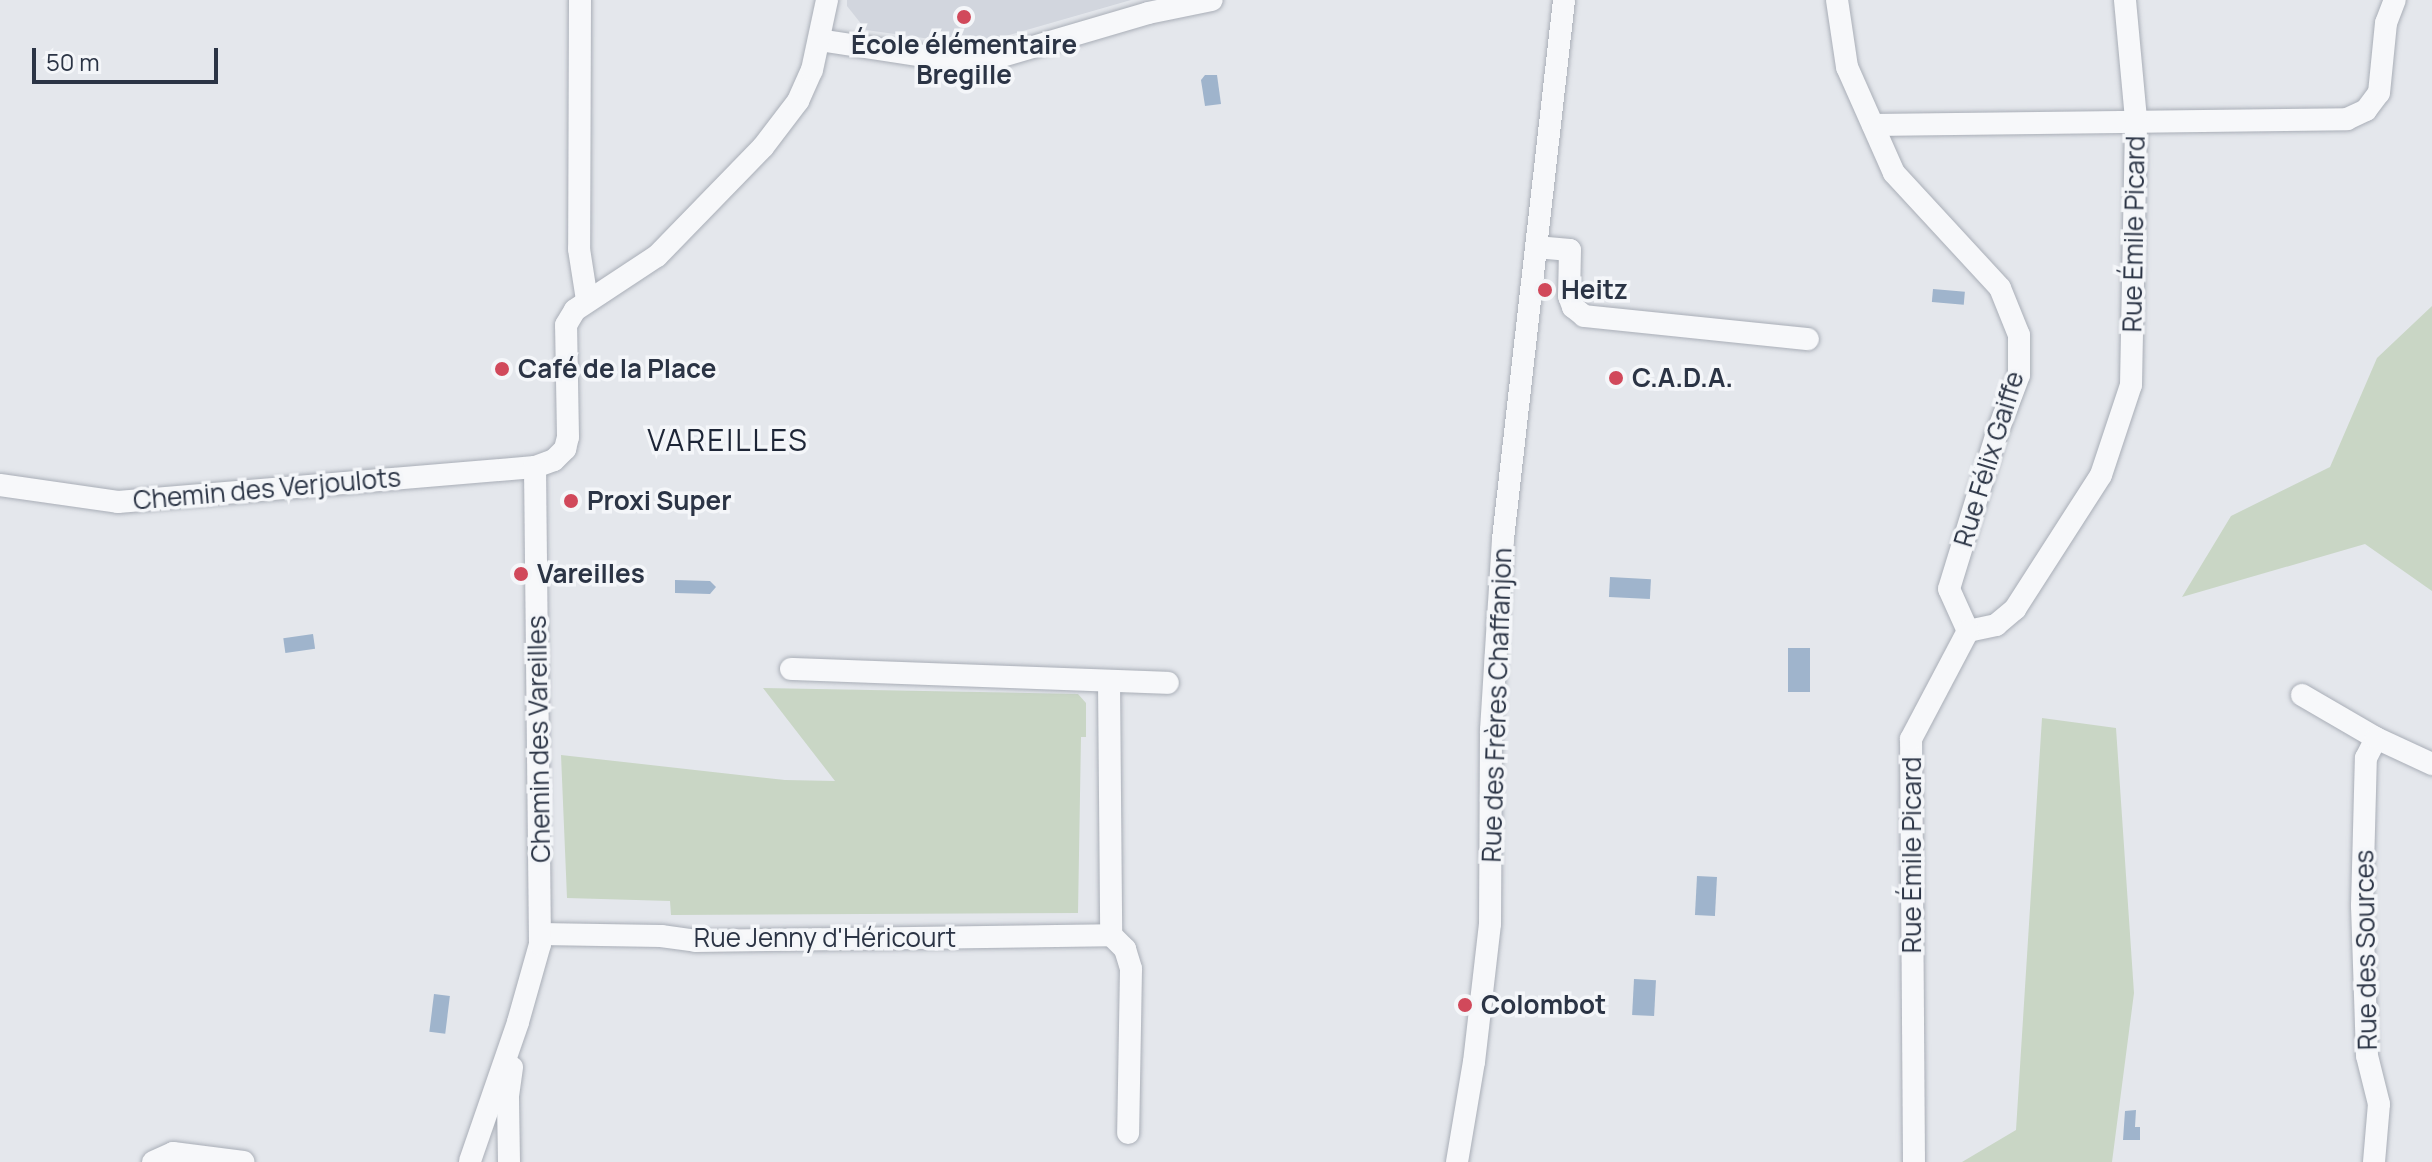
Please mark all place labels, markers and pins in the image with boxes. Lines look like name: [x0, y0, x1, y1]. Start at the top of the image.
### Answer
marker: École élémentaire Bregille: [955, 8, 973, 26]
place label: École élémentaire Bregille: [851, 29, 1077, 90]
place label: Heitz: [1561, 274, 1628, 306]
marker: Heitz: [1536, 281, 1554, 299]
place label: Café de la Place: [518, 353, 716, 385]
marker: Café de la Place: [493, 360, 511, 378]
place label: C.A.D.A.: [1632, 362, 1733, 394]
marker: C.A.D.A.: [1607, 369, 1625, 387]
place label: Proxi Super: [587, 485, 732, 517]
marker: Proxi Super: [562, 492, 580, 510]
place label: Vareilles: [537, 558, 645, 590]
marker: Vareilles: [512, 565, 530, 583]
place label: Colombot: [1481, 989, 1606, 1021]
marker: Colombot: [1456, 996, 1474, 1014]

